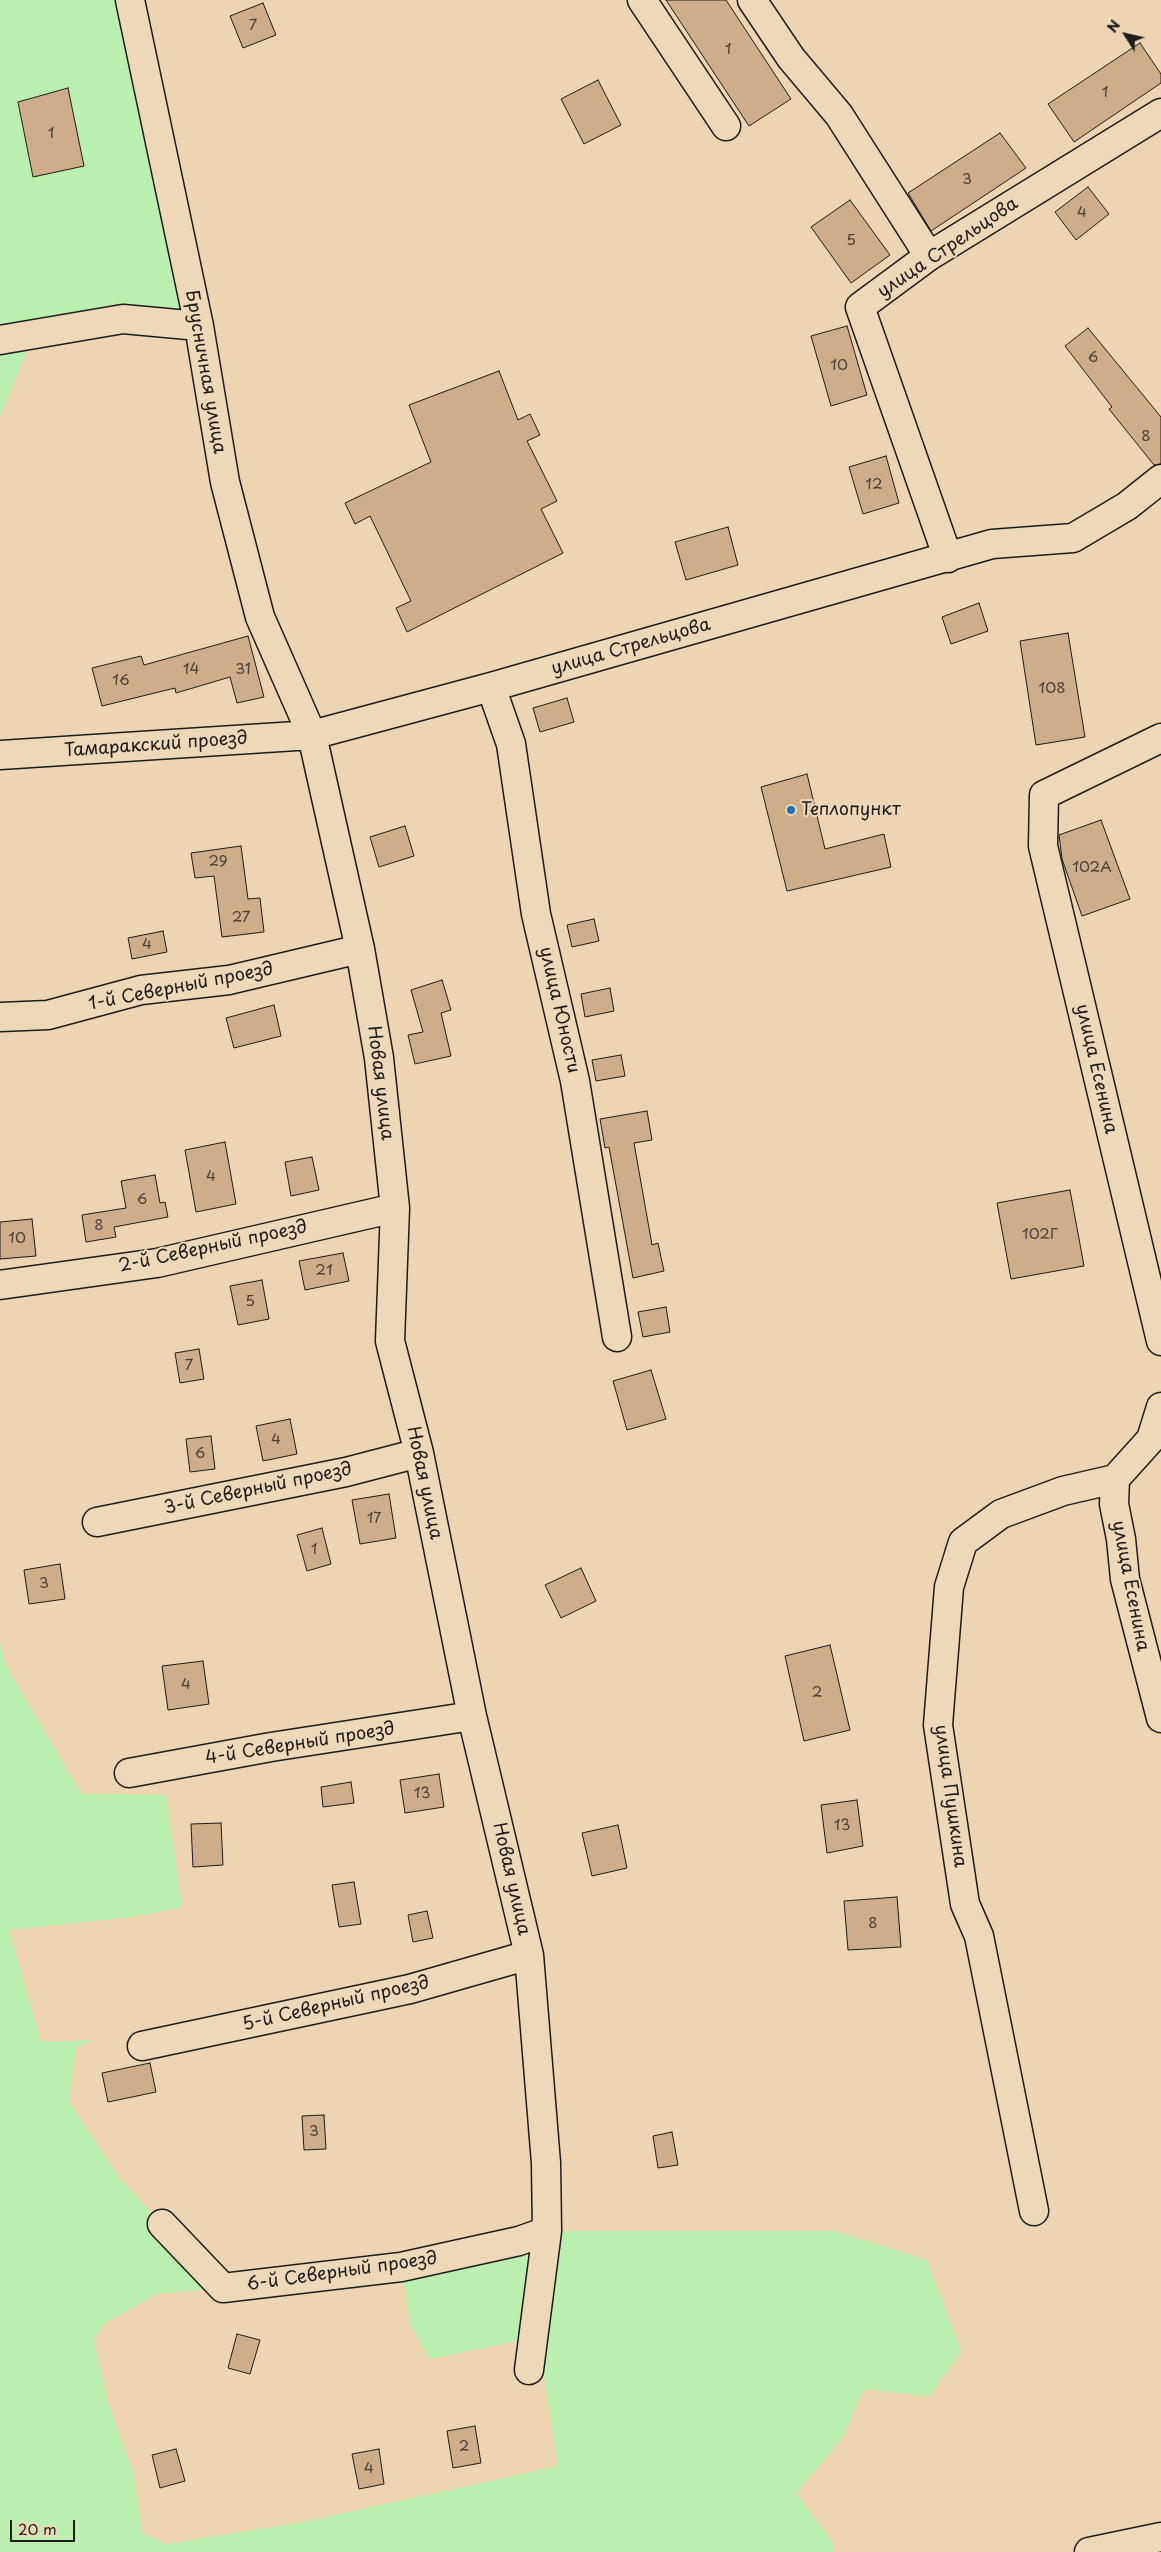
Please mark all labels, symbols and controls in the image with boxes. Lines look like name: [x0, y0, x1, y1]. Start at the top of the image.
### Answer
north arrow: [1101, 10, 1151, 60]
text: N: [1102, 16, 1125, 37]
house number: 7: [249, 17, 257, 35]
house number: 1: [725, 41, 731, 59]
house number: 1: [1102, 84, 1108, 102]
house number: 1: [48, 125, 54, 143]
house number: 3: [962, 171, 972, 189]
street label: улица Стрельцова: [874, 193, 1022, 303]
house number: 4: [1077, 204, 1087, 222]
house number: 5: [846, 232, 856, 250]
street label: Брусничная улица: [180, 288, 230, 456]
house number: 6: [1088, 349, 1098, 367]
house number: 10: [830, 357, 848, 375]
house number: 8: [1141, 428, 1151, 446]
house number: 12: [865, 476, 883, 494]
street label: улица Стрельцова: [549, 614, 713, 680]
house number: 14: [183, 661, 199, 679]
house number: 31: [235, 661, 251, 679]
house number: 16: [112, 672, 130, 690]
house number: 108: [1038, 680, 1066, 698]
street label: Тамаракский проезд: [64, 728, 248, 762]
place label: Теплопункт: [801, 799, 901, 821]
marker: Теплопункт: [785, 804, 797, 816]
house number: 29: [208, 853, 228, 871]
house number: 102А: [1072, 859, 1112, 877]
house number: 27: [232, 909, 250, 927]
house number: 4: [142, 936, 152, 954]
street label: улица Юности: [534, 945, 584, 1075]
street label: 1-й Северный проезд: [87, 958, 275, 1016]
street label: улица Есенина: [1071, 1002, 1121, 1136]
street label: Новая улица: [362, 1025, 398, 1141]
house number: 4: [206, 1168, 216, 1186]
house number: 6: [137, 1191, 147, 1209]
street label: 2-й Северный проезд: [117, 1216, 309, 1278]
house number: 8: [94, 1217, 104, 1235]
house number: 102Г: [1022, 1226, 1058, 1244]
house number: 10: [8, 1230, 26, 1248]
house number: 21: [315, 1262, 333, 1280]
house number: 5: [245, 1293, 255, 1311]
house number: 7: [185, 1357, 193, 1375]
street label: Новая улица: [401, 1424, 447, 1542]
house number: 4: [271, 1431, 281, 1449]
house number: 6: [195, 1445, 205, 1463]
street label: 3-й Северный проезд: [162, 1459, 354, 1519]
house number: 17: [367, 1510, 381, 1528]
street label: улица Есенина: [1107, 1519, 1153, 1653]
house number: 1: [311, 1541, 317, 1559]
house number: 3: [39, 1575, 49, 1593]
house number: 4: [181, 1676, 191, 1694]
house number: 2: [812, 1684, 822, 1702]
street label: 4-й Северный проезд: [204, 1718, 396, 1770]
street label: улица Пушкина: [929, 1723, 971, 1869]
house number: 13: [414, 1785, 430, 1803]
house number: 13: [834, 1817, 850, 1835]
street label: Новая улица: [488, 1820, 534, 1938]
house number: 8: [868, 1915, 878, 1933]
street label: 5-й Северный проезд: [240, 1972, 432, 2036]
house number: 3: [309, 2123, 319, 2141]
street label: 6-й Северный проезд: [245, 2248, 439, 2296]
house number: 2: [459, 2438, 469, 2456]
house number: 4: [364, 2460, 374, 2478]
scale bar: [12, 2510, 78, 2542]
text: 20 m: [18, 2517, 57, 2540]

